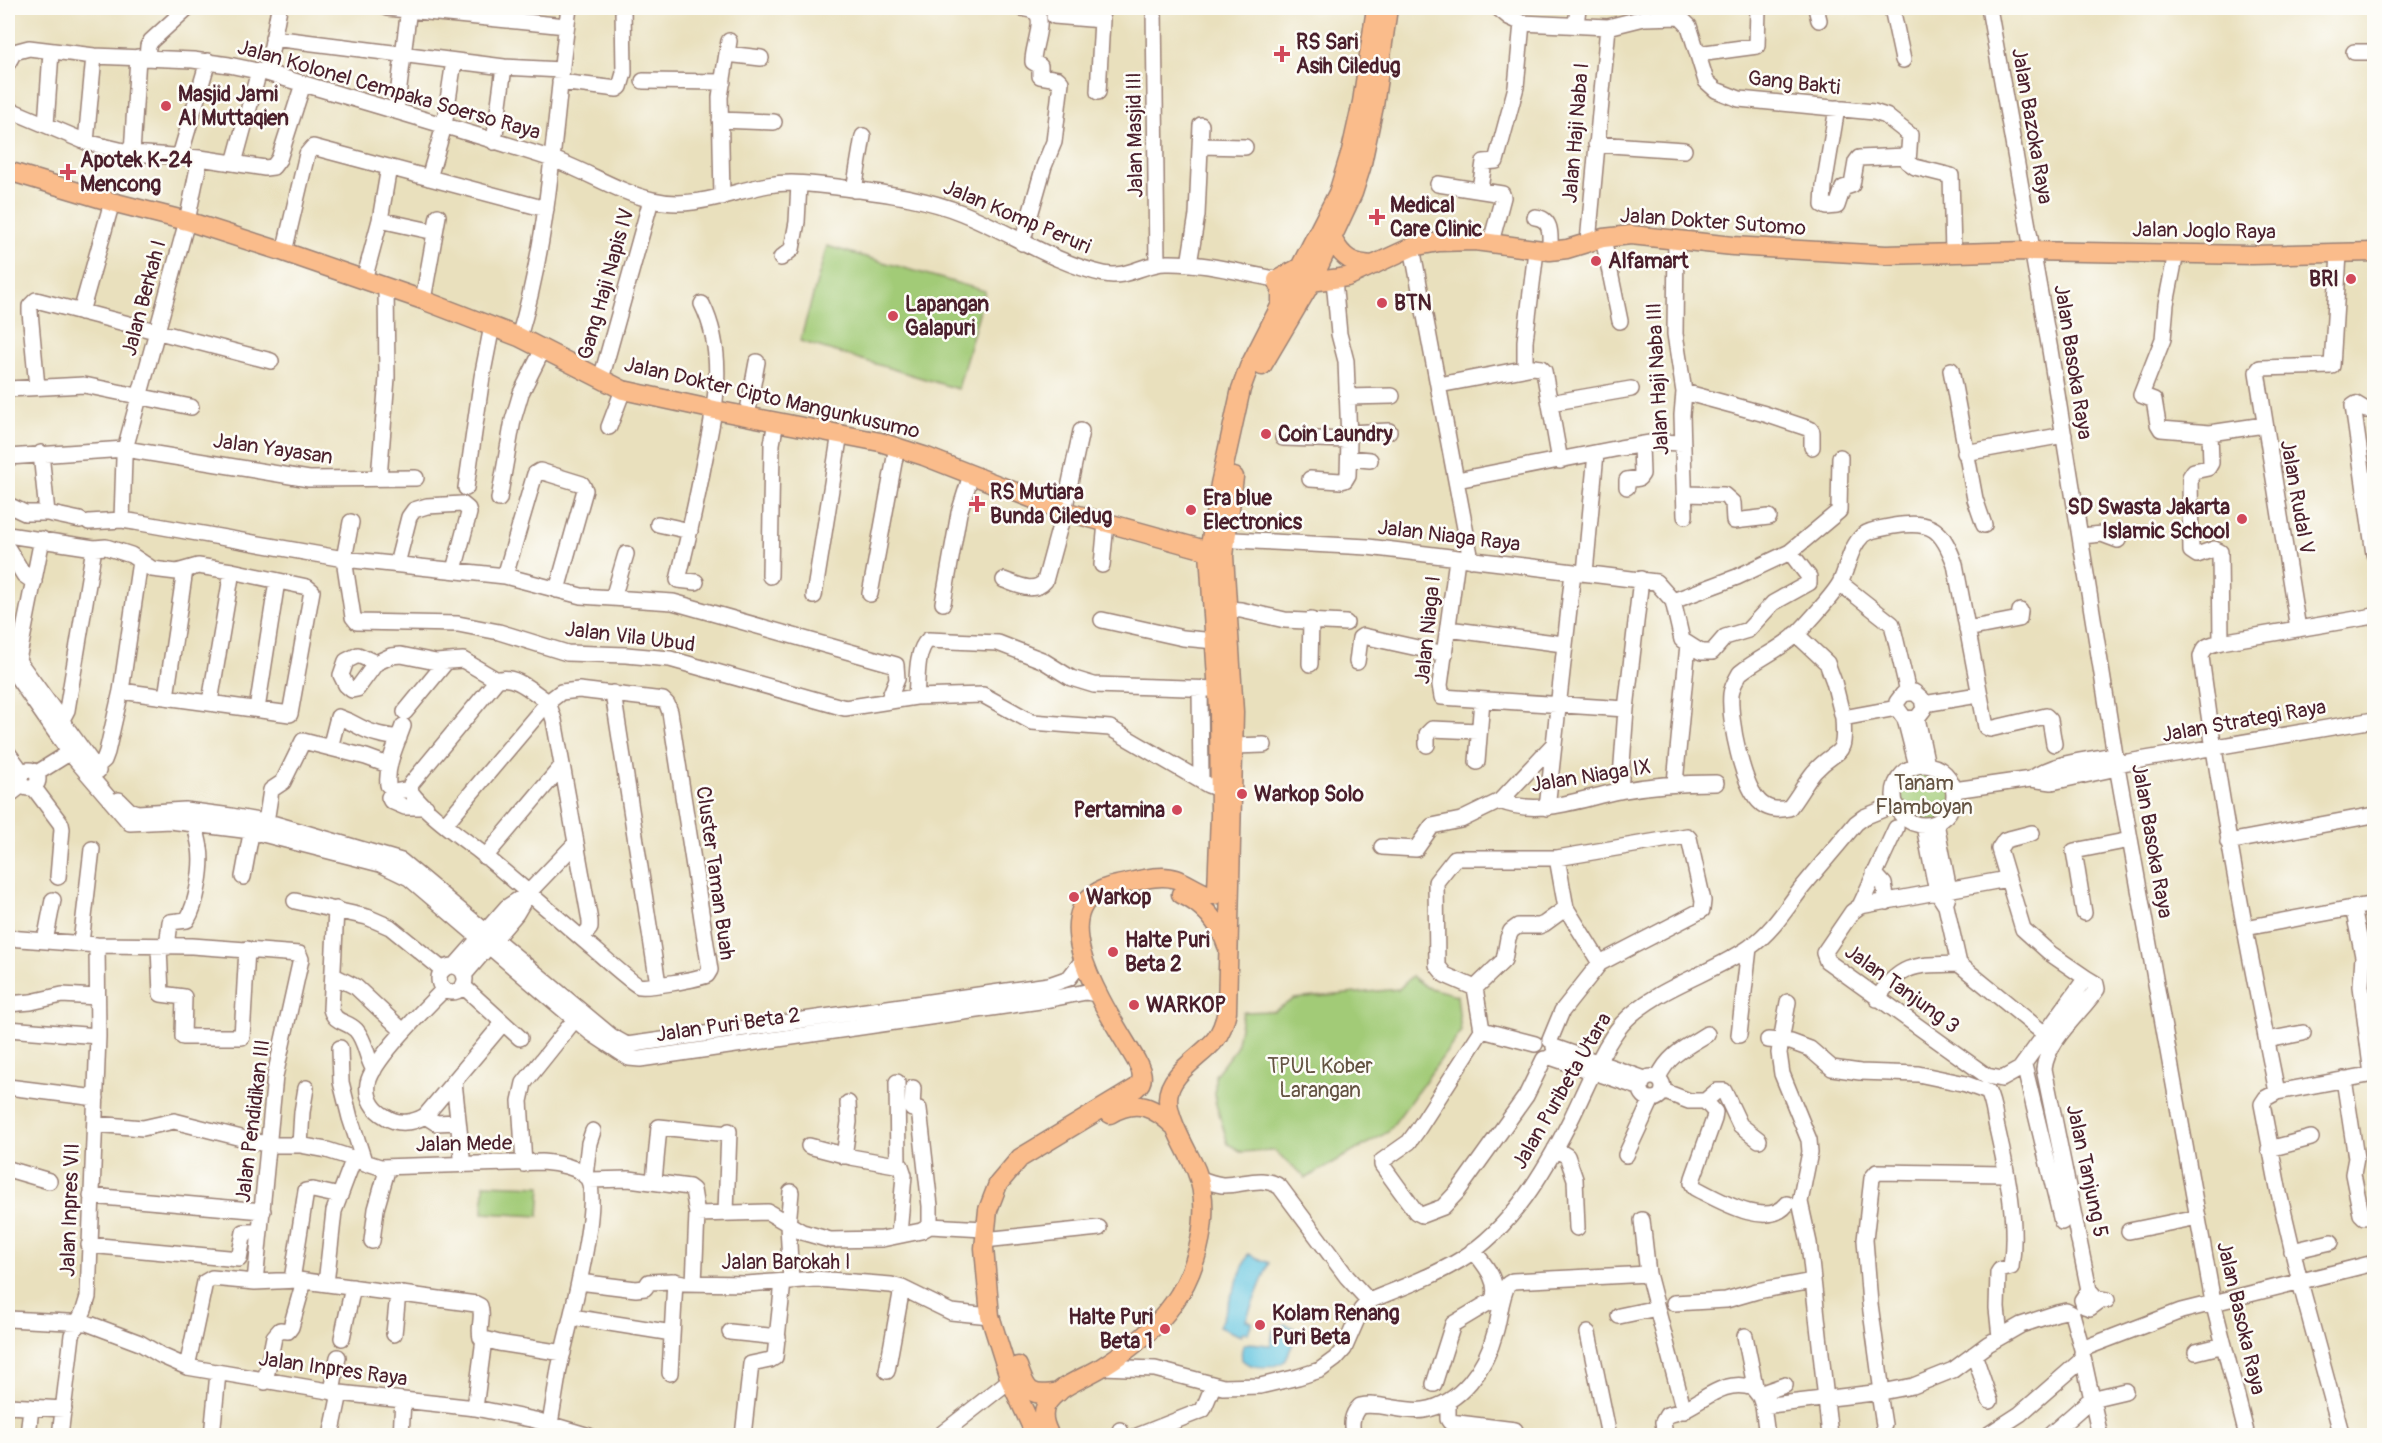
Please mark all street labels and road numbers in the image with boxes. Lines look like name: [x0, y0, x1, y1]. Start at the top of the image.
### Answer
street label: Jalan Kolonel Cempaka Soerso Raya: [234, 34, 544, 146]
street label: Jalan Bazoka Raya: [2005, 46, 2059, 206]
street label: Jalan Haji Naba I: [1556, 62, 1596, 204]
street label: Gang Bakti: [1746, 65, 1842, 101]
street label: Jalan Masjid III: [1120, 72, 1150, 198]
street label: Jalan Komp Peruri: [939, 174, 1095, 260]
street label: Jalan Dokter Sutomo: [1619, 202, 1807, 242]
street label: Gang Haji Napis IV: [571, 205, 641, 363]
street label: Jalan Joglo Raya: [2132, 216, 2276, 246]
street label: Jalan Berkah I: [116, 237, 172, 359]
street label: Jalan Basoka Raya: [2047, 283, 2099, 441]
street label: Jalan Haji Naba III: [1641, 302, 1675, 456]
street label: Jalan Dokter Cipto Mangunkusumo: [622, 351, 922, 445]
street label: Jalan Yayasan: [211, 427, 335, 471]
street label: Jalan Rudal V: [2274, 438, 2320, 556]
street label: Jalan Niaga Raya: [1376, 514, 1522, 558]
street label: Jalan Niaga I: [1409, 574, 1447, 686]
street label: Jalan Vila Ubud: [563, 616, 697, 658]
street label: Jalan Strategi Raya: [2160, 693, 2328, 749]
street label: Jalan Niaga IX: [1529, 753, 1653, 799]
street label: Jalan Basoka Raya: [2125, 762, 2179, 920]
street label: Cluster Taman Buah: [689, 784, 741, 962]
street label: Jalan Tanjung 3: [1839, 938, 1965, 1040]
street label: Jalan Puri Beta 2: [654, 1002, 802, 1048]
street label: Jalan Puribeta Utara: [1506, 1008, 1618, 1174]
street label: Jalan Pendidikan III: [230, 1038, 276, 1204]
street label: Jalan Tanjung 5: [2060, 1102, 2114, 1240]
street label: Jalan Mede: [415, 1130, 513, 1158]
street label: Jalan Inpres VII: [54, 1143, 86, 1277]
street label: Jalan Basoka Raya: [2210, 1239, 2272, 1397]
street label: Jalan Barokah I: [721, 1249, 851, 1276]
street label: Jalan Inpres Raya: [257, 1345, 409, 1393]

